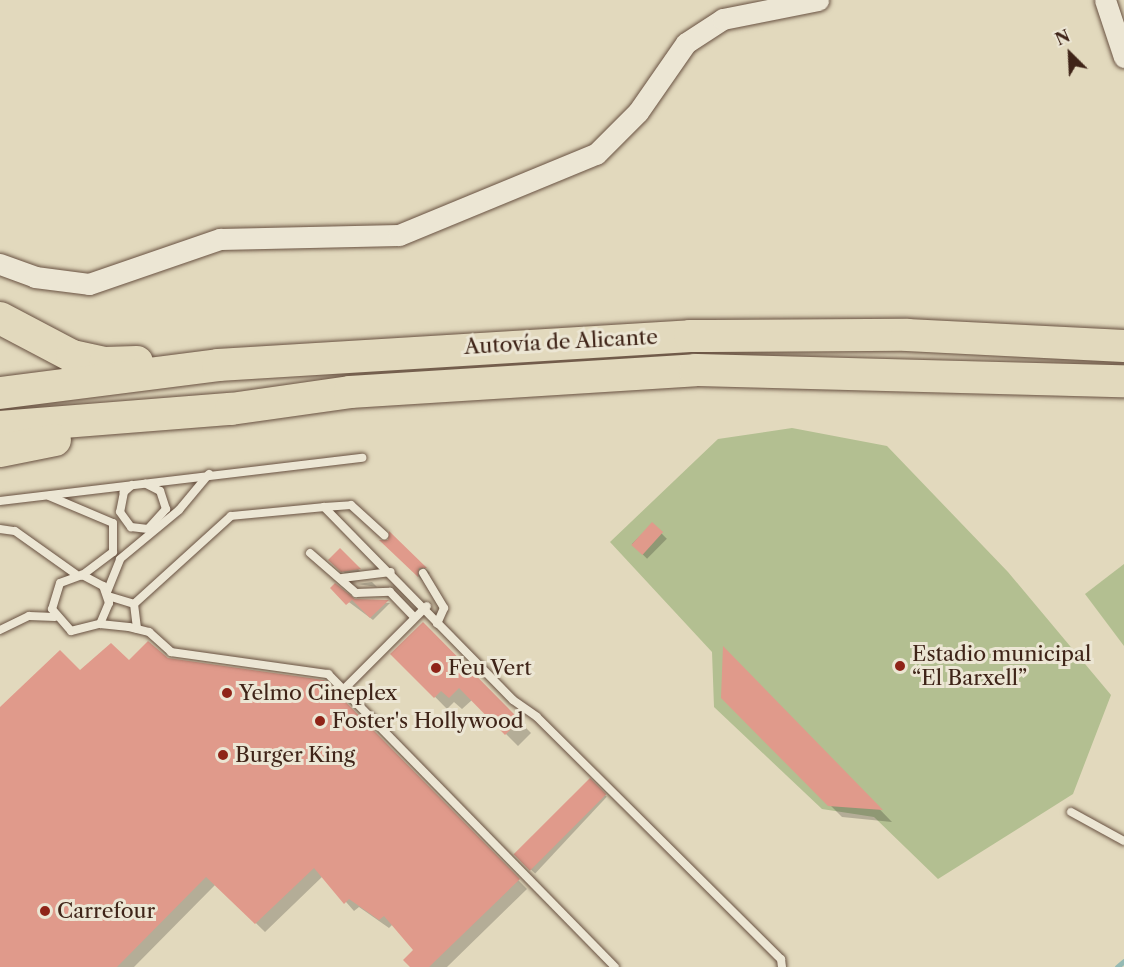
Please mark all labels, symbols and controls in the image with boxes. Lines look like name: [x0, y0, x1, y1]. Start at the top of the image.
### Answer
north arrow: [1040, 24, 1100, 84]
text: N: [1052, 26, 1073, 50]
street label: Autovía de Alicante: [463, 324, 659, 360]
place label: Estadio municipal “El Barxell”: [912, 641, 1091, 691]
place label: Feu Vert: [448, 655, 532, 681]
marker: Estadio municipal “El Barxell”: [893, 659, 907, 673]
marker: Feu Vert: [429, 661, 443, 675]
place label: Yelmo Cineplex: [239, 680, 397, 706]
marker: Yelmo Cineplex: [220, 686, 234, 700]
place label: Foster's Hollywood: [332, 708, 524, 734]
marker: Foster's Hollywood: [313, 714, 327, 728]
place label: Burger King: [235, 742, 355, 768]
marker: Burger King: [216, 748, 230, 762]
place label: Carrefour: [57, 898, 155, 924]
marker: Carrefour: [38, 904, 52, 918]

